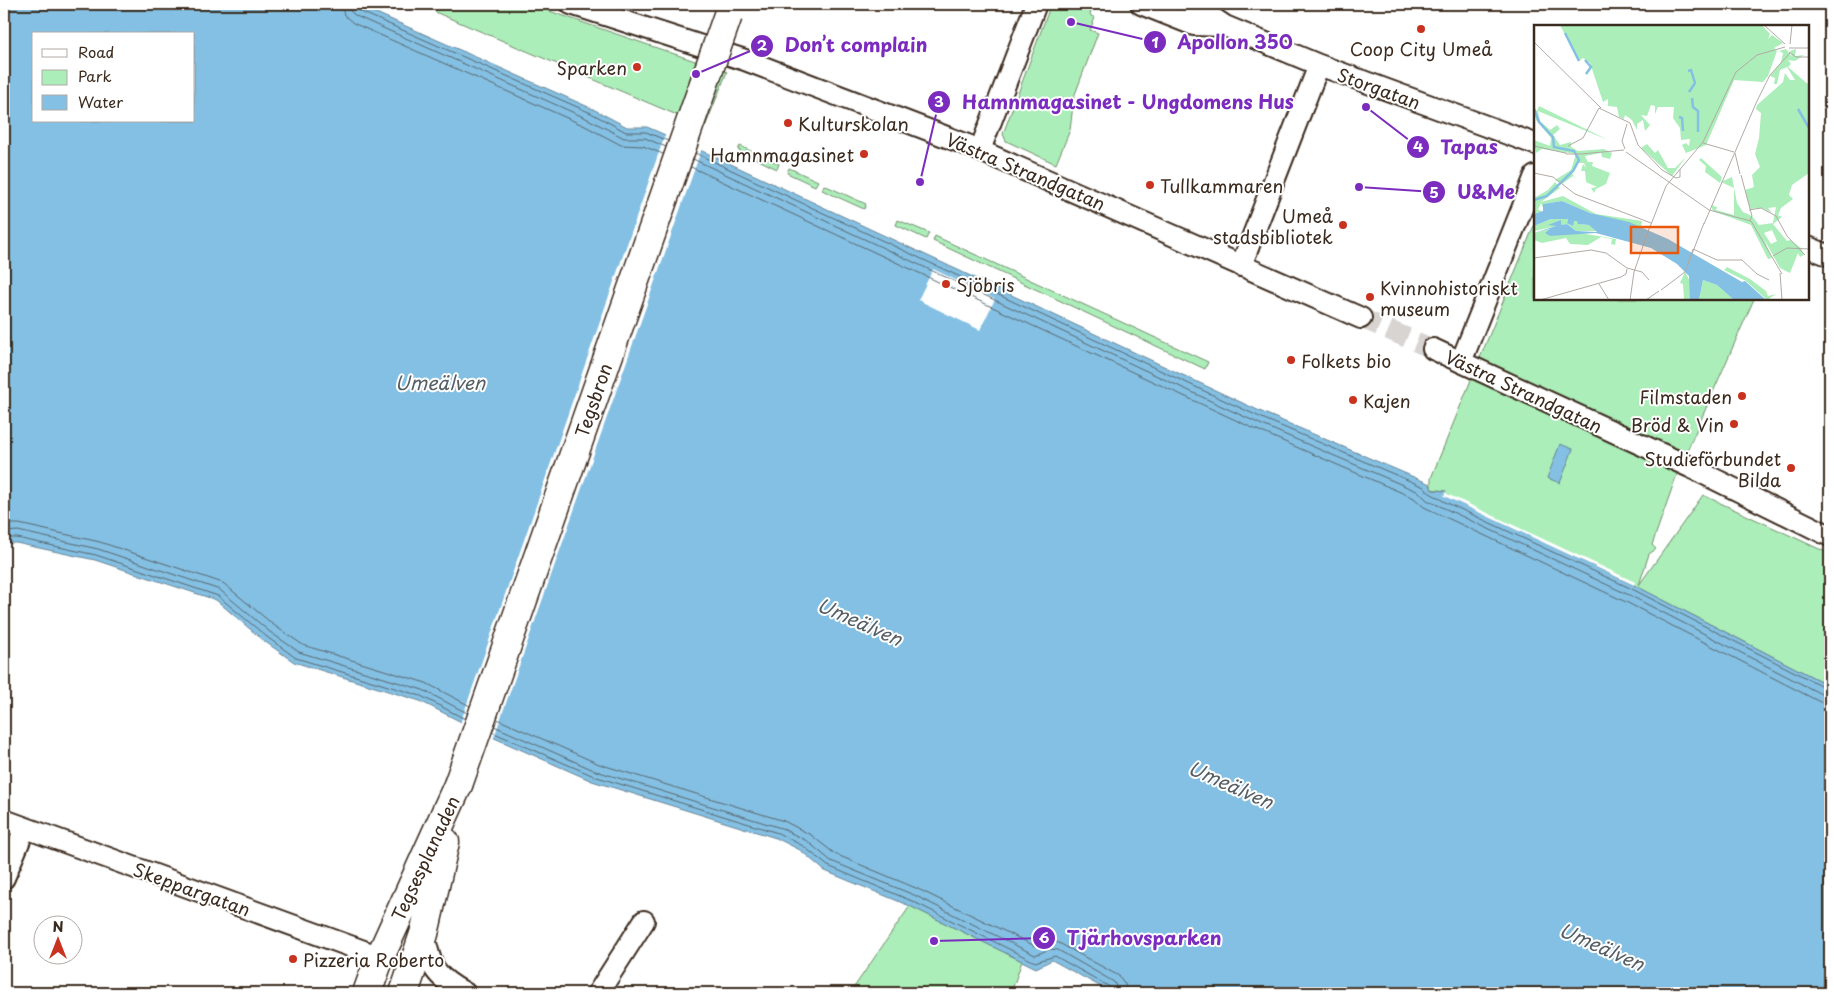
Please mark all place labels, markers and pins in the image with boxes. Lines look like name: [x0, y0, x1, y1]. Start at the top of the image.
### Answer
marker: Coop City Umeå: [1415, 23, 1427, 35]
callout: Apollon 350: [1142, 25, 1303, 59]
callout: Don’t complain: [750, 29, 938, 63]
place label: Coop City Umeå: [1350, 35, 1493, 62]
place label: Sparken: [556, 54, 627, 81]
marker: Sparken: [631, 61, 643, 73]
callout: Hamnmagasinet - Ungdomens Hus: [927, 85, 1305, 119]
place label: Kulturskolan: [798, 110, 909, 137]
marker: Kulturskolan: [782, 117, 794, 129]
callout: Tapas: [1406, 130, 1508, 164]
place label: Hamnmagasinet: [710, 141, 854, 168]
marker: Hamnmagasinet: [858, 148, 870, 160]
place label: Tullkammaren: [1160, 172, 1283, 199]
callout: U&Me: [1422, 175, 1525, 209]
marker: Tullkammaren: [1144, 179, 1156, 191]
place label: Umeå stadsbibliotek: [1213, 202, 1334, 250]
marker: Umeå stadsbibliotek: [1337, 219, 1349, 231]
place label: Sjöbris: [956, 271, 1014, 298]
place label: Kvinnohistoriskt museum: [1380, 274, 1518, 322]
marker: Sjöbris: [940, 278, 952, 290]
marker: Kvinnohistoriskt museum: [1364, 291, 1376, 303]
place label: Folkets bio: [1301, 347, 1391, 374]
marker: Folkets bio: [1285, 354, 1297, 366]
place label: Filmstaden: [1639, 383, 1732, 410]
place label: Kajen: [1363, 387, 1411, 414]
marker: Filmstaden: [1736, 390, 1748, 402]
marker: Kajen: [1347, 394, 1359, 406]
place label: Bröd & Vin: [1631, 411, 1724, 438]
marker: Bröd & Vin: [1728, 418, 1740, 430]
place label: Studieförbundet Bilda: [1645, 445, 1781, 493]
marker: Studieförbundet Bilda: [1785, 462, 1797, 474]
callout: Tjärhovsparken: [1032, 921, 1232, 955]
place label: Pizzeria Roberto: [303, 946, 444, 973]
marker: Pizzeria Roberto: [287, 953, 299, 965]

